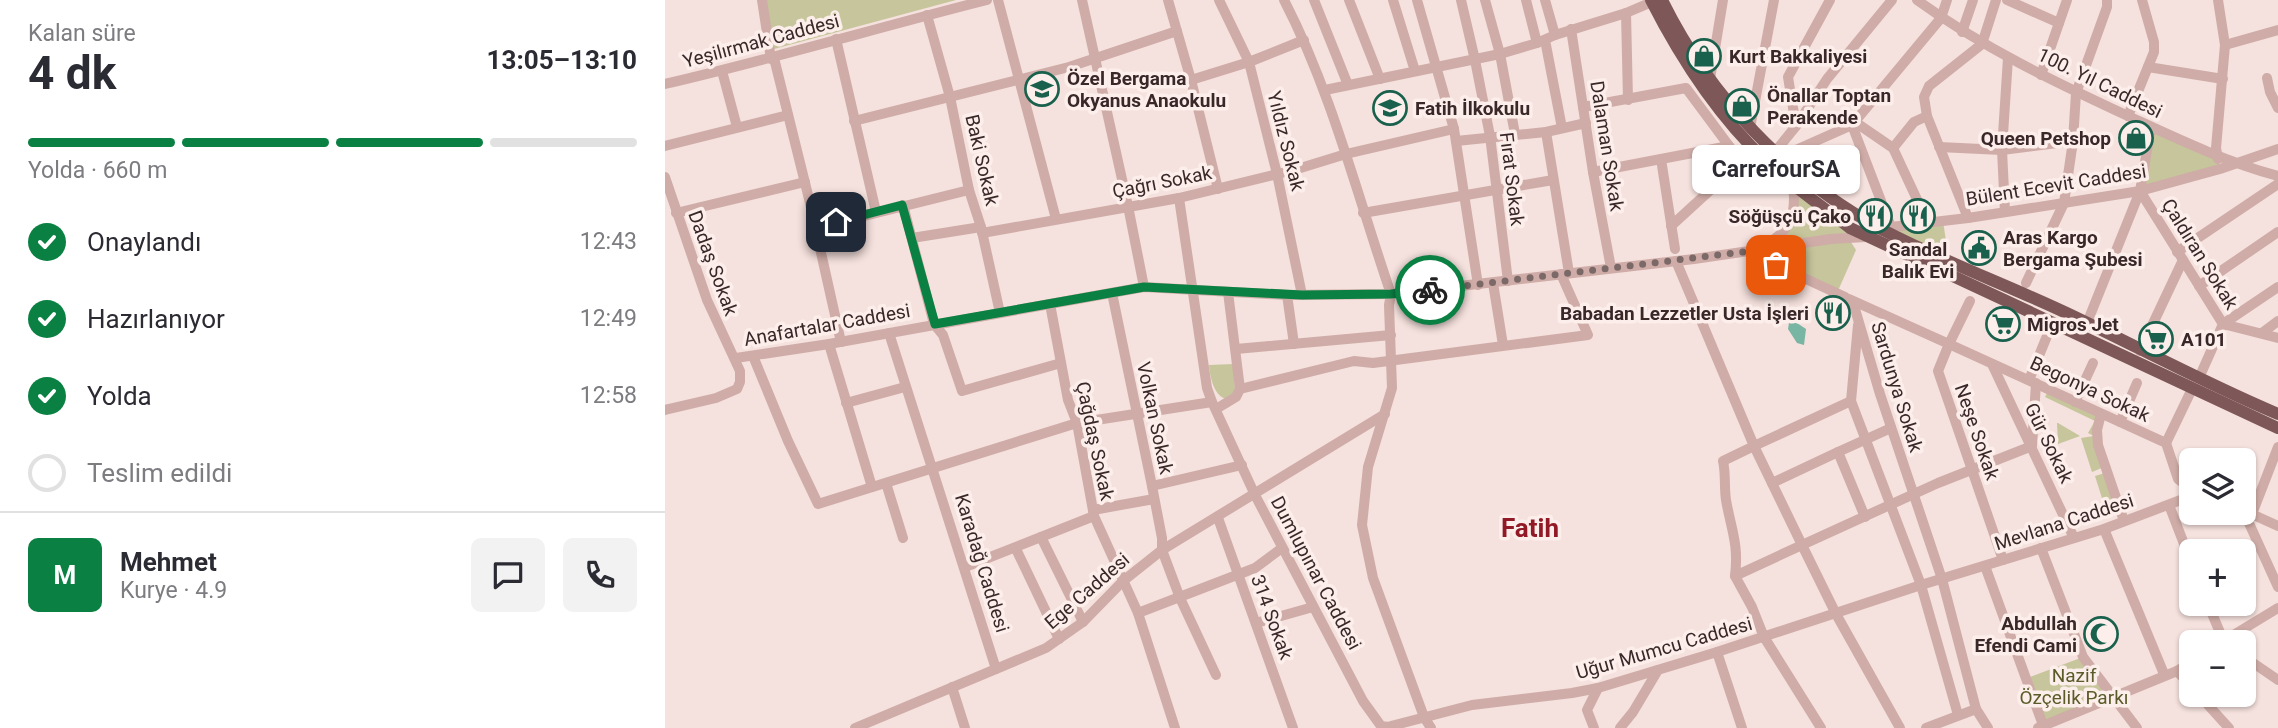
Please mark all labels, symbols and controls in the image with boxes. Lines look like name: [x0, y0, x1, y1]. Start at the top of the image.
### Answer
street label: Yeşilırmak Caddesi: [680, 9, 842, 73]
text: Kalan süre: [28, 20, 136, 47]
shop icon: Kurt Bakkaliyesi: [1685, 37, 1723, 75]
street label: 100. Yıl Caddesi: [2034, 43, 2166, 123]
text: 13:05–13:10: [487, 45, 637, 75]
place label: Kurt Bakkaliyesi: [1729, 45, 1867, 68]
text: 4 dk: [28, 46, 116, 100]
place label: Özel Bergama Okyanus Anaokulu: [1067, 67, 1226, 112]
school or university icon: Özel Bergama Okyanus Anaokulu: [1023, 70, 1061, 108]
street label: Dalaman Sokak: [1585, 79, 1629, 213]
place label: Önallar Toptan Perakende: [1767, 84, 1891, 129]
shop icon: Önallar Toptan Perakende: [1723, 87, 1761, 125]
street label: Yıldız Sokak: [1263, 89, 1310, 194]
school or university icon: Fatih İlkokulu: [1371, 89, 1409, 127]
place label: Fatih İlkokulu: [1415, 97, 1530, 120]
street label: Baki Sokak: [960, 112, 1004, 208]
shop icon: Queen Petshop: [2117, 119, 2155, 157]
place label: Queen Petshop: [1981, 127, 2111, 150]
street label: Fırat Sokak: [1495, 131, 1529, 228]
callout: CarrefourSA: [1692, 146, 1860, 195]
text: CarrefourSA: [1712, 156, 1840, 183]
text: Yolda · 660 m: [28, 157, 167, 184]
street label: Bülent Ecevit Caddesi: [1964, 159, 2148, 211]
street label: Çağrı Sokak: [1110, 161, 1214, 203]
pin: [806, 192, 866, 252]
street label: Çaldıran Sokak: [2157, 194, 2243, 314]
restaurant icon: Söğüşçü Çako: [1856, 197, 1894, 235]
restaurant icon: Sandal Balık Evi: [1899, 197, 1937, 235]
icon: home: [817, 203, 855, 241]
place label: Söğüşçü Çako: [1729, 205, 1851, 228]
street label: Dadaş Sokak: [683, 207, 743, 319]
icon: check: [28, 223, 66, 261]
place label: Aras Kargo Bergama Şubesi: [2003, 226, 2143, 271]
text: Onaylandı: [87, 227, 201, 257]
text: 12:43: [580, 228, 637, 255]
public building icon: Aras Kargo Bergama Şubesi: [1960, 229, 1998, 267]
pin: [1746, 235, 1806, 295]
place label: Sandal Balık Evi: [1882, 238, 1954, 283]
icon: bag: [1757, 246, 1795, 284]
courier: [1395, 255, 1465, 325]
icon: bike: [1411, 271, 1449, 309]
restaurant icon: Babadan Lezzetler Usta İşleri: [1814, 294, 1852, 332]
street label: Anafartalar Caddesi: [742, 299, 912, 351]
icon: check: [28, 300, 66, 338]
place label: Babadan Lezzetler Usta İşleri: [1560, 302, 1809, 325]
text: Hazırlanıyor: [87, 304, 225, 334]
text: 12:49: [580, 305, 637, 332]
supermarket icon: Migros Jet: [1984, 305, 2022, 343]
place label: Migros Jet: [2027, 313, 2119, 336]
street label: Sardunya Sokak: [1866, 319, 1928, 455]
supermarket icon: A101: [2137, 320, 2175, 358]
place label: A101: [2181, 328, 2226, 351]
street label: Begonya Sokak: [2026, 351, 2154, 427]
street label: Volkan Sokak: [1132, 360, 1178, 477]
icon: check: [28, 377, 66, 415]
street label: Çağdaş Sokak: [1071, 380, 1119, 503]
text: Yolda: [87, 381, 152, 411]
street label: Neşe Sokak: [1950, 381, 2004, 483]
text: 12:58: [580, 382, 637, 409]
street label: Gür Sokak: [2020, 399, 2078, 487]
map controls: [2179, 448, 2256, 707]
button: layers: [2179, 448, 2256, 525]
text: Teslim edildi: [87, 458, 232, 488]
street label: Mevlana Caddesi: [1992, 489, 2136, 555]
street label: Karadağ Caddesi: [950, 491, 1014, 635]
street label: Dumlupınar Caddesi: [1266, 492, 1366, 654]
district label: Fatih: [1501, 513, 1559, 543]
button: chat: [471, 538, 545, 612]
button: phone: [563, 538, 637, 612]
button: +: [2179, 539, 2256, 616]
text: Mehmet: [120, 547, 217, 577]
street label: Ege Caddesi: [1040, 548, 1134, 634]
text: M: [54, 560, 76, 590]
street label: 314 Sokak: [1246, 572, 1298, 663]
text: Kurye · 4.9: [120, 577, 227, 604]
street label: Uğur Mumcu Caddesi: [1573, 612, 1755, 684]
place label: Abdullah Efendi Cami: [1974, 612, 2077, 657]
mosque icon: Abdullah Efendi Cami: [2082, 615, 2120, 653]
button: −: [2179, 630, 2256, 707]
park label: Nazif Özçelik Parkı: [2020, 664, 2128, 709]

